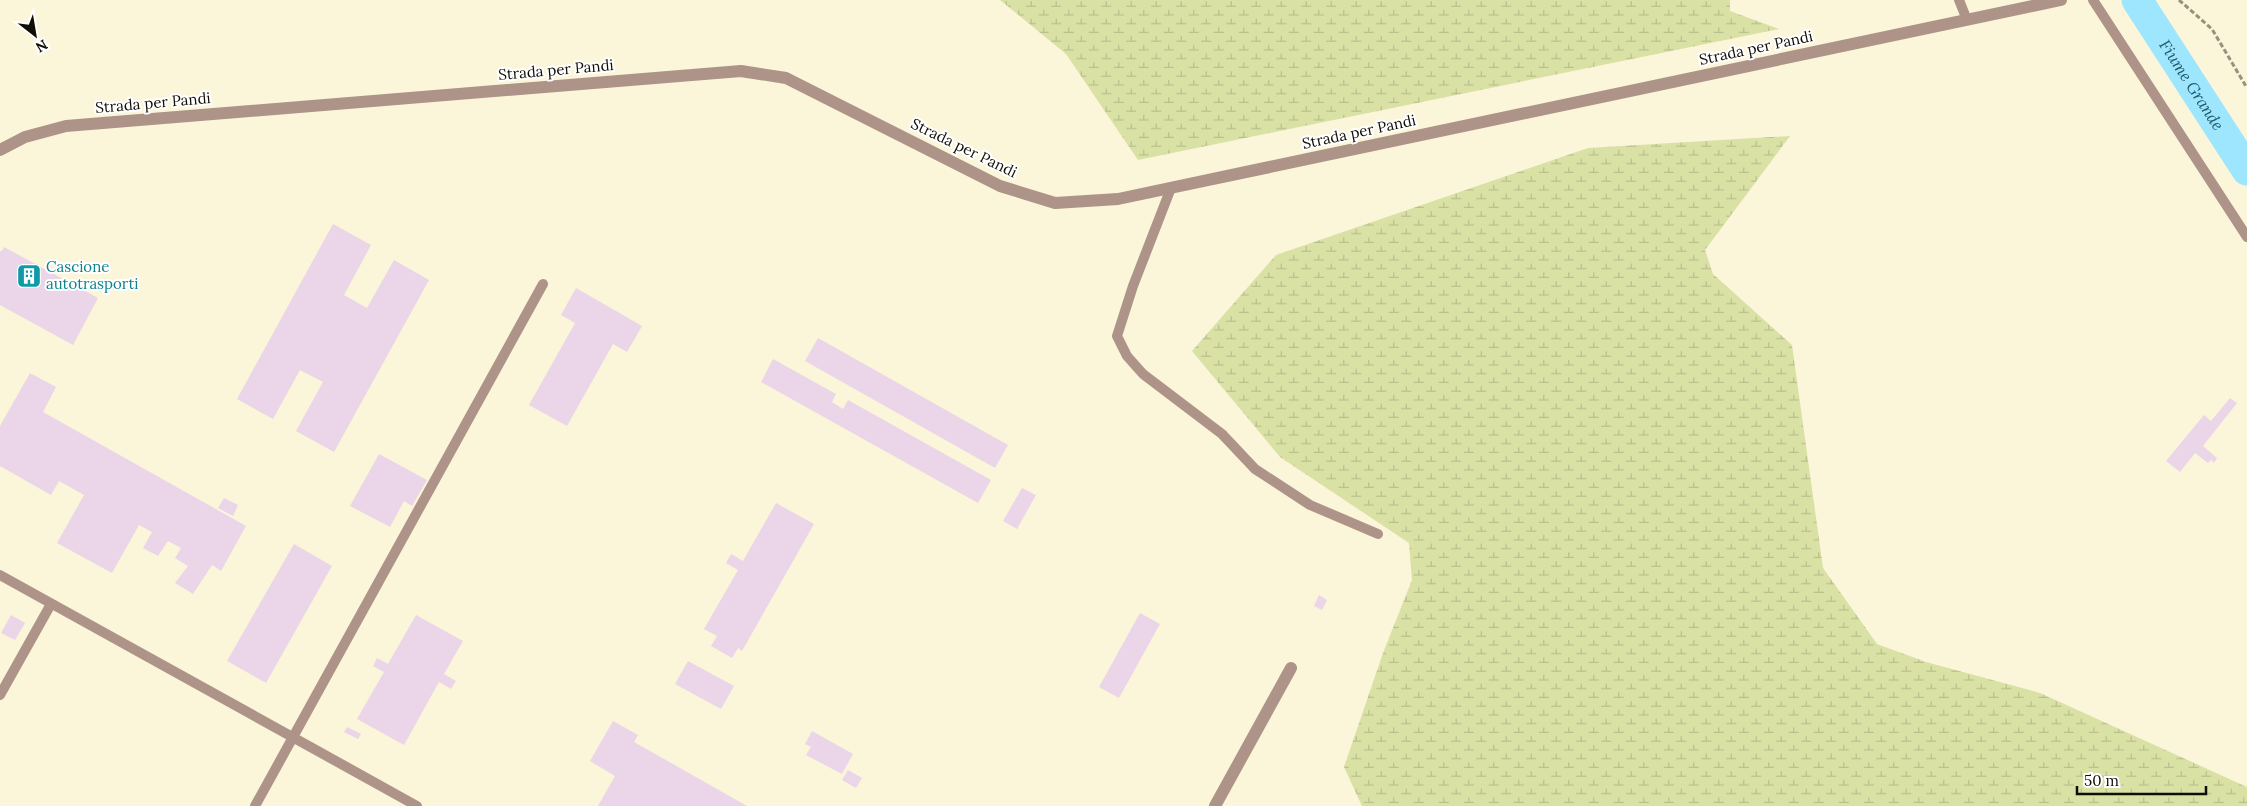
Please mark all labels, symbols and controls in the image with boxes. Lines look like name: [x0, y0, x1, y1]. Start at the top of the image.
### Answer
north arrow: [10, 10, 60, 60]
street label: Strada per Pandi: [1697, 26, 1814, 69]
text: N: [32, 36, 51, 57]
water label: Fiume Grande: [2155, 36, 2229, 134]
street label: Strada per Pandi: [498, 55, 614, 84]
street label: Strada per Pandi: [95, 88, 211, 117]
street label: Strada per Pandi: [1300, 110, 1417, 153]
street label: Strada per Pandi: [908, 114, 1020, 181]
place label: Cascione autotrasporti: [46, 257, 138, 293]
building icon: Cascione autotrasporti: [16, 263, 42, 289]
scale bar: [2077, 764, 2206, 796]
text: 50 m: [2084, 771, 2119, 790]

